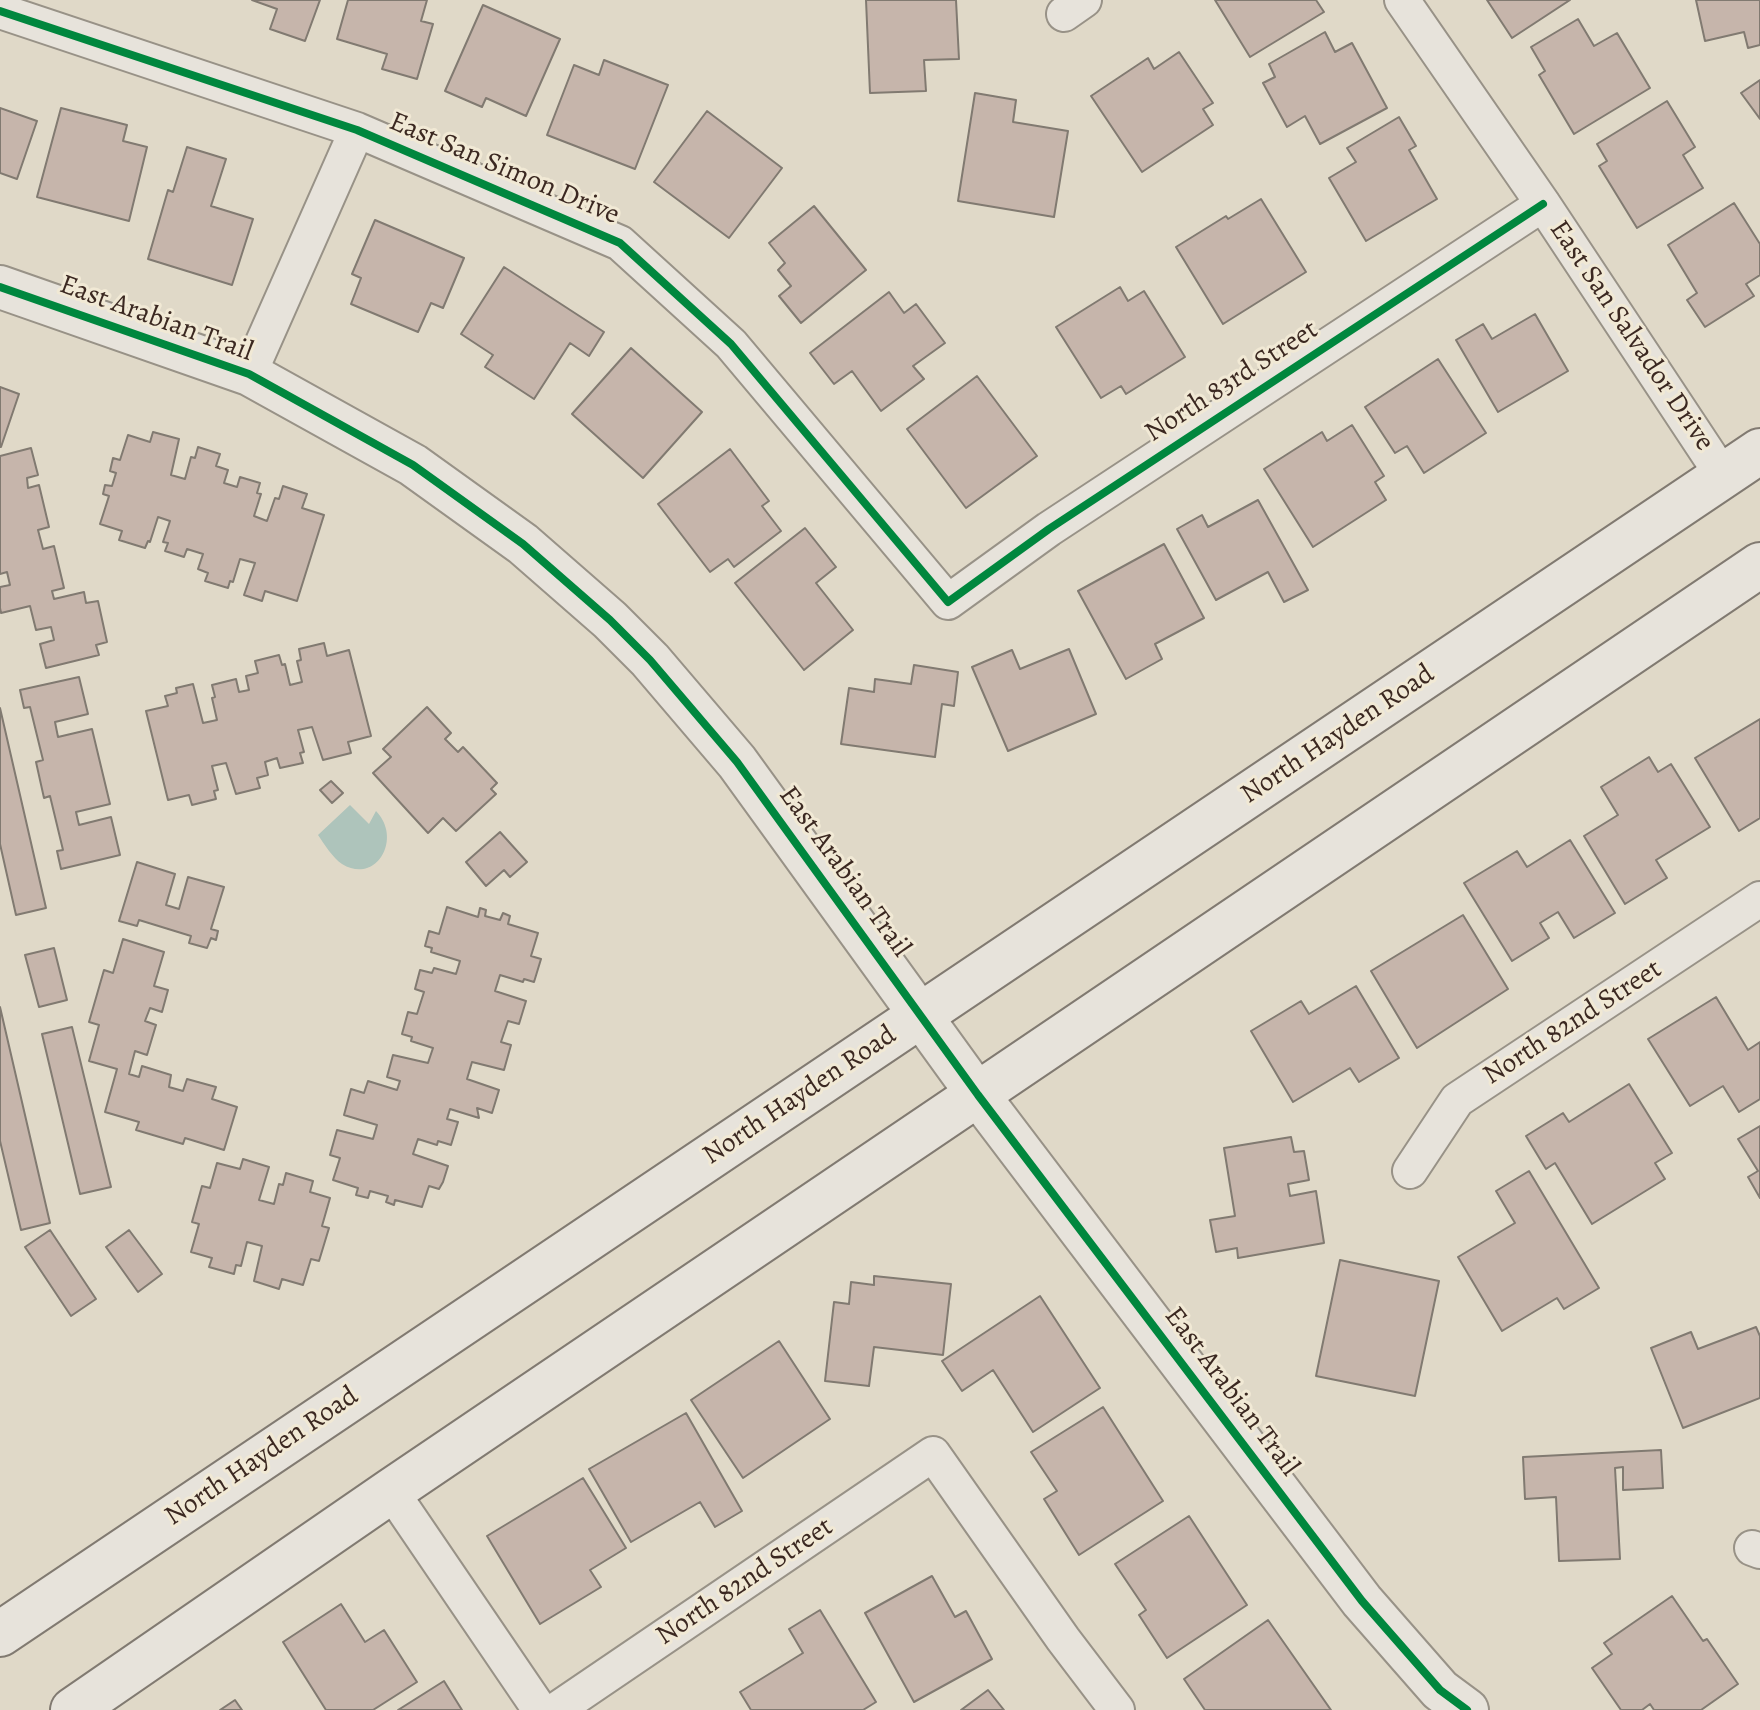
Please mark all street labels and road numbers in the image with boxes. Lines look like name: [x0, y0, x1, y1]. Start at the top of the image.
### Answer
street label: East San Simon Drive: [384, 105, 624, 233]
street label: East San Salvador Drive: [1541, 214, 1721, 458]
street label: East Arabian Trail: [55, 268, 257, 370]
street label: North 83rd Street: [1139, 314, 1325, 450]
street label: North Hayden Road: [1235, 658, 1441, 812]
street label: East Arabian Trail: [771, 780, 917, 964]
street label: North 82nd Street: [1478, 953, 1668, 1093]
street label: North Hayden Road: [697, 1019, 903, 1173]
street label: East Arabian Trail: [1156, 1301, 1306, 1483]
street label: North Hayden Road: [159, 1380, 365, 1534]
street label: North 82nd Street: [650, 1511, 840, 1653]

